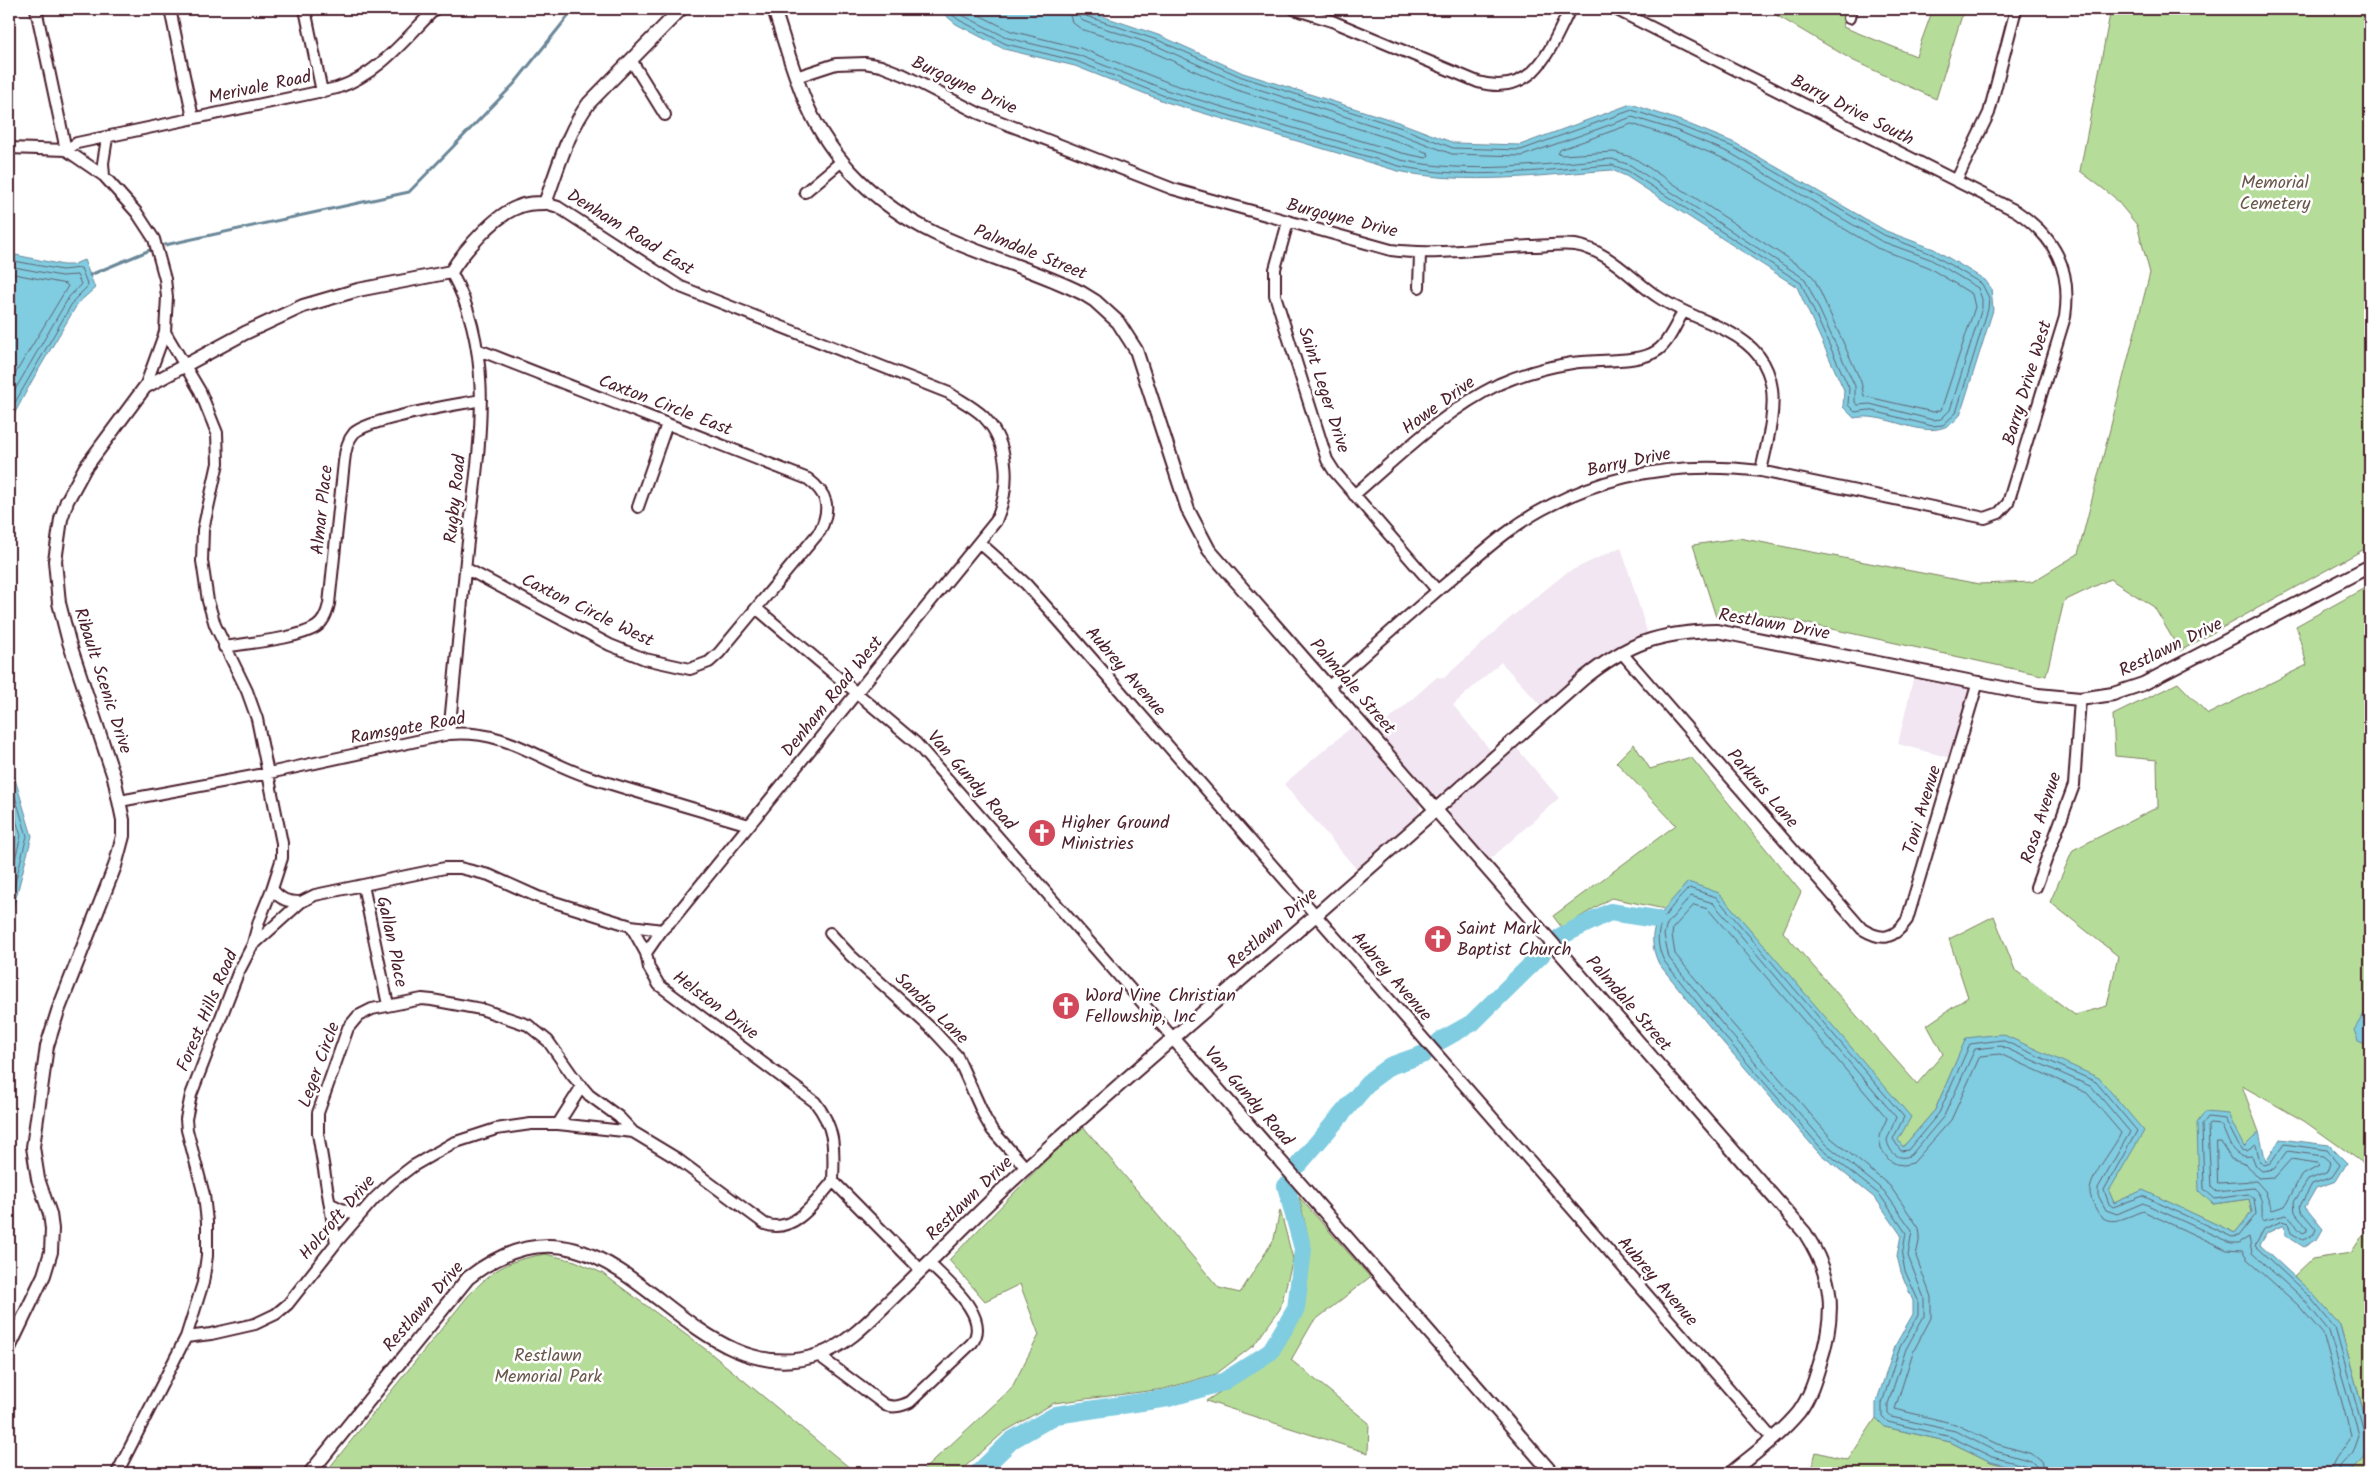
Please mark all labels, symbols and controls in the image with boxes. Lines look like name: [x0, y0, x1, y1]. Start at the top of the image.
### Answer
street label: Burgoyne Drive: [906, 49, 1022, 123]
street label: Merivale Road: [206, 63, 315, 113]
street label: Barry Drive South: [1785, 67, 1919, 155]
park label: Memorial Cemetery: [2240, 169, 2311, 219]
street label: Denham Road East: [560, 182, 700, 284]
street label: Burgoyne Drive: [1283, 191, 1401, 247]
street label: Palmdale Street: [969, 217, 1092, 289]
street label: Barry Drive West: [1995, 316, 2061, 449]
street label: Saint Leger Drive: [1289, 323, 1357, 457]
street label: Caxton Circle East: [594, 367, 737, 445]
street label: Howe Drive: [1396, 369, 1482, 443]
street label: Barry Drive: [1584, 440, 1674, 486]
street label: Rugby Road: [437, 452, 475, 545]
street label: Almar Place: [304, 464, 342, 556]
street label: Caxton Circle West: [516, 566, 659, 656]
street label: Restlawn Drive: [1716, 601, 1832, 649]
street label: Ribault Scenic Drive: [65, 604, 139, 758]
street label: Restlawn Drive: [2114, 610, 2228, 686]
street label: Aubrey Avenue: [1077, 620, 1173, 724]
street label: Denham Road West: [775, 629, 892, 764]
street label: Palmdale Street: [1302, 632, 1403, 742]
street label: Ramsgate Road: [348, 704, 469, 753]
street label: Van Gundy Road: [919, 724, 1024, 838]
street label: Parkrus Lane: [1719, 742, 1805, 836]
street label: Toni Avenue: [1896, 762, 1950, 858]
street label: Rosa Avenue: [2014, 768, 2070, 868]
place label: Higher Ground Ministries: [1061, 809, 1170, 859]
church icon: Higher Ground Ministries: [1027, 818, 1057, 848]
street label: Restlawn Drive: [1221, 881, 1325, 977]
street label: Gallan Place: [367, 894, 415, 990]
place label: Saint Mark Baptist Church: [1457, 915, 1571, 965]
church icon: Saint Mark Baptist Church: [1423, 924, 1453, 954]
street label: Aubrey Avenue: [1343, 925, 1439, 1029]
street label: Forest Hills Road: [169, 945, 247, 1076]
street label: Palmdale Street: [1578, 949, 1679, 1059]
street label: Helston Drive: [666, 964, 764, 1048]
street label: Sandra Lane: [887, 966, 975, 1052]
place label: Word Vine Christian Fellowship, Inc: [1085, 982, 1236, 1032]
church icon: Word Vine Christian Fellowship, Inc: [1051, 991, 1081, 1021]
street label: Leger Circle: [291, 1018, 349, 1112]
street label: Van Gundy Road: [1196, 1040, 1301, 1154]
street label: Restlawn Drive: [919, 1149, 1021, 1249]
street label: Holcroft Drive: [293, 1169, 383, 1267]
street label: Aubrey Avenue: [1609, 1230, 1705, 1334]
street label: Restlawn Drive: [376, 1255, 472, 1359]
park label: Restlawn Memorial Park: [494, 1342, 602, 1392]

